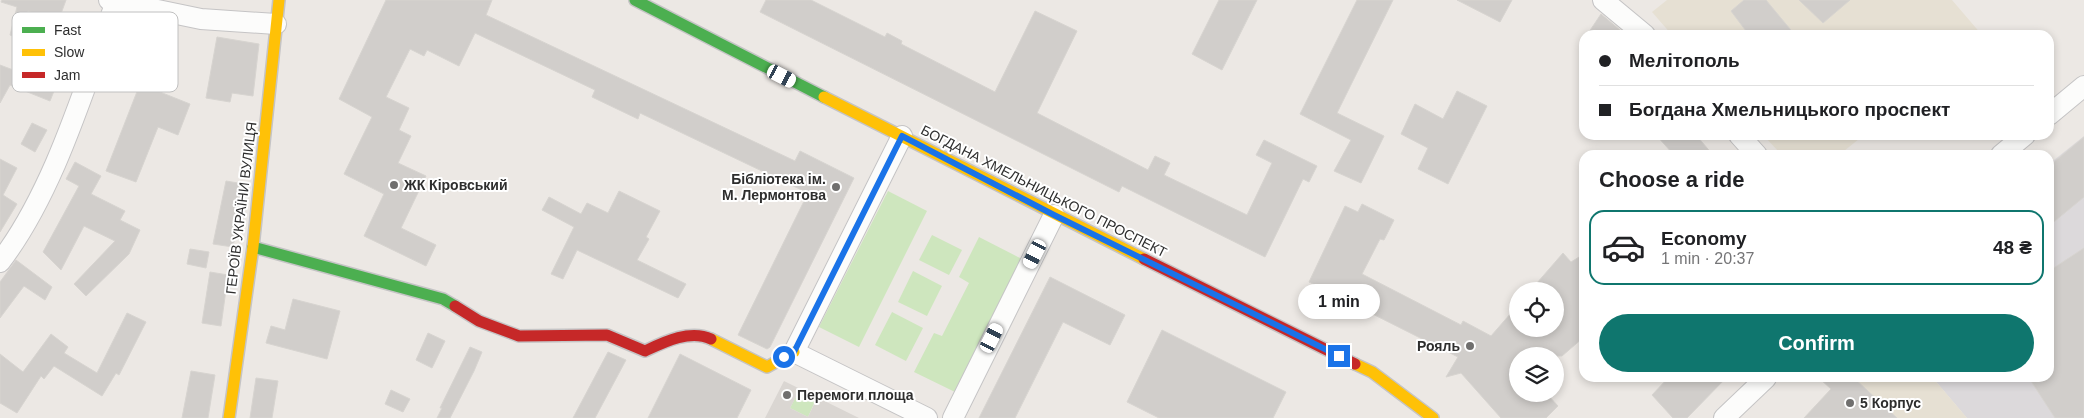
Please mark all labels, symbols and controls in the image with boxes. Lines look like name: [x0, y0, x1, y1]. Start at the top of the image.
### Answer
legend: [12, 12, 178, 92]
text: Fast: [54, 22, 81, 38]
text: Slow: [54, 44, 85, 60]
text: Мелітополь: [1629, 50, 1740, 71]
car: [765, 63, 798, 89]
text: Jam: [54, 67, 80, 83]
text: Богдана Хмельницького проспект: [1629, 99, 1950, 120]
street label: ГЕРОЇВ УКРАЇНИ ВУЛИЦЯ: [222, 121, 260, 295]
street label: БОГДАНА ХМЕЛЬНИЦЬКОГО ПРОСПЕКТ: [918, 122, 1170, 260]
text: Choose a ride: [1599, 167, 1744, 192]
place label: Бібліотека ім. М. Лермонтова: [722, 171, 826, 203]
place label: ЖК Кіровський: [403, 177, 508, 193]
marker: ЖК Кіровський: [388, 179, 400, 191]
marker: Бібліотека ім. М. Лермонтова: [830, 181, 842, 193]
icon: car: [1601, 225, 1646, 270]
text: Economy: [1661, 228, 1747, 249]
car: [1021, 237, 1048, 271]
text: 48 ₴: [1993, 237, 2032, 258]
text: 1 min · 20:37: [1661, 250, 1754, 267]
map controls: [1509, 282, 1564, 402]
button: locate: [1509, 282, 1564, 337]
callout: 1 min: [1298, 284, 1380, 318]
text: 1 min: [1318, 293, 1360, 310]
button: Confirm: [1599, 314, 2034, 372]
car: [978, 321, 1005, 355]
place label: Рояль: [1417, 338, 1460, 354]
marker: Рояль: [1464, 340, 1476, 352]
route end: [1328, 345, 1350, 367]
route start: [773, 346, 795, 368]
button: layers: [1509, 347, 1564, 402]
place label: Перемоги площа: [797, 387, 914, 403]
marker: Перемоги площа: [781, 389, 793, 401]
place label: 5 Корпус: [1860, 395, 1921, 411]
marker: 5 Корпус: [1844, 397, 1856, 409]

